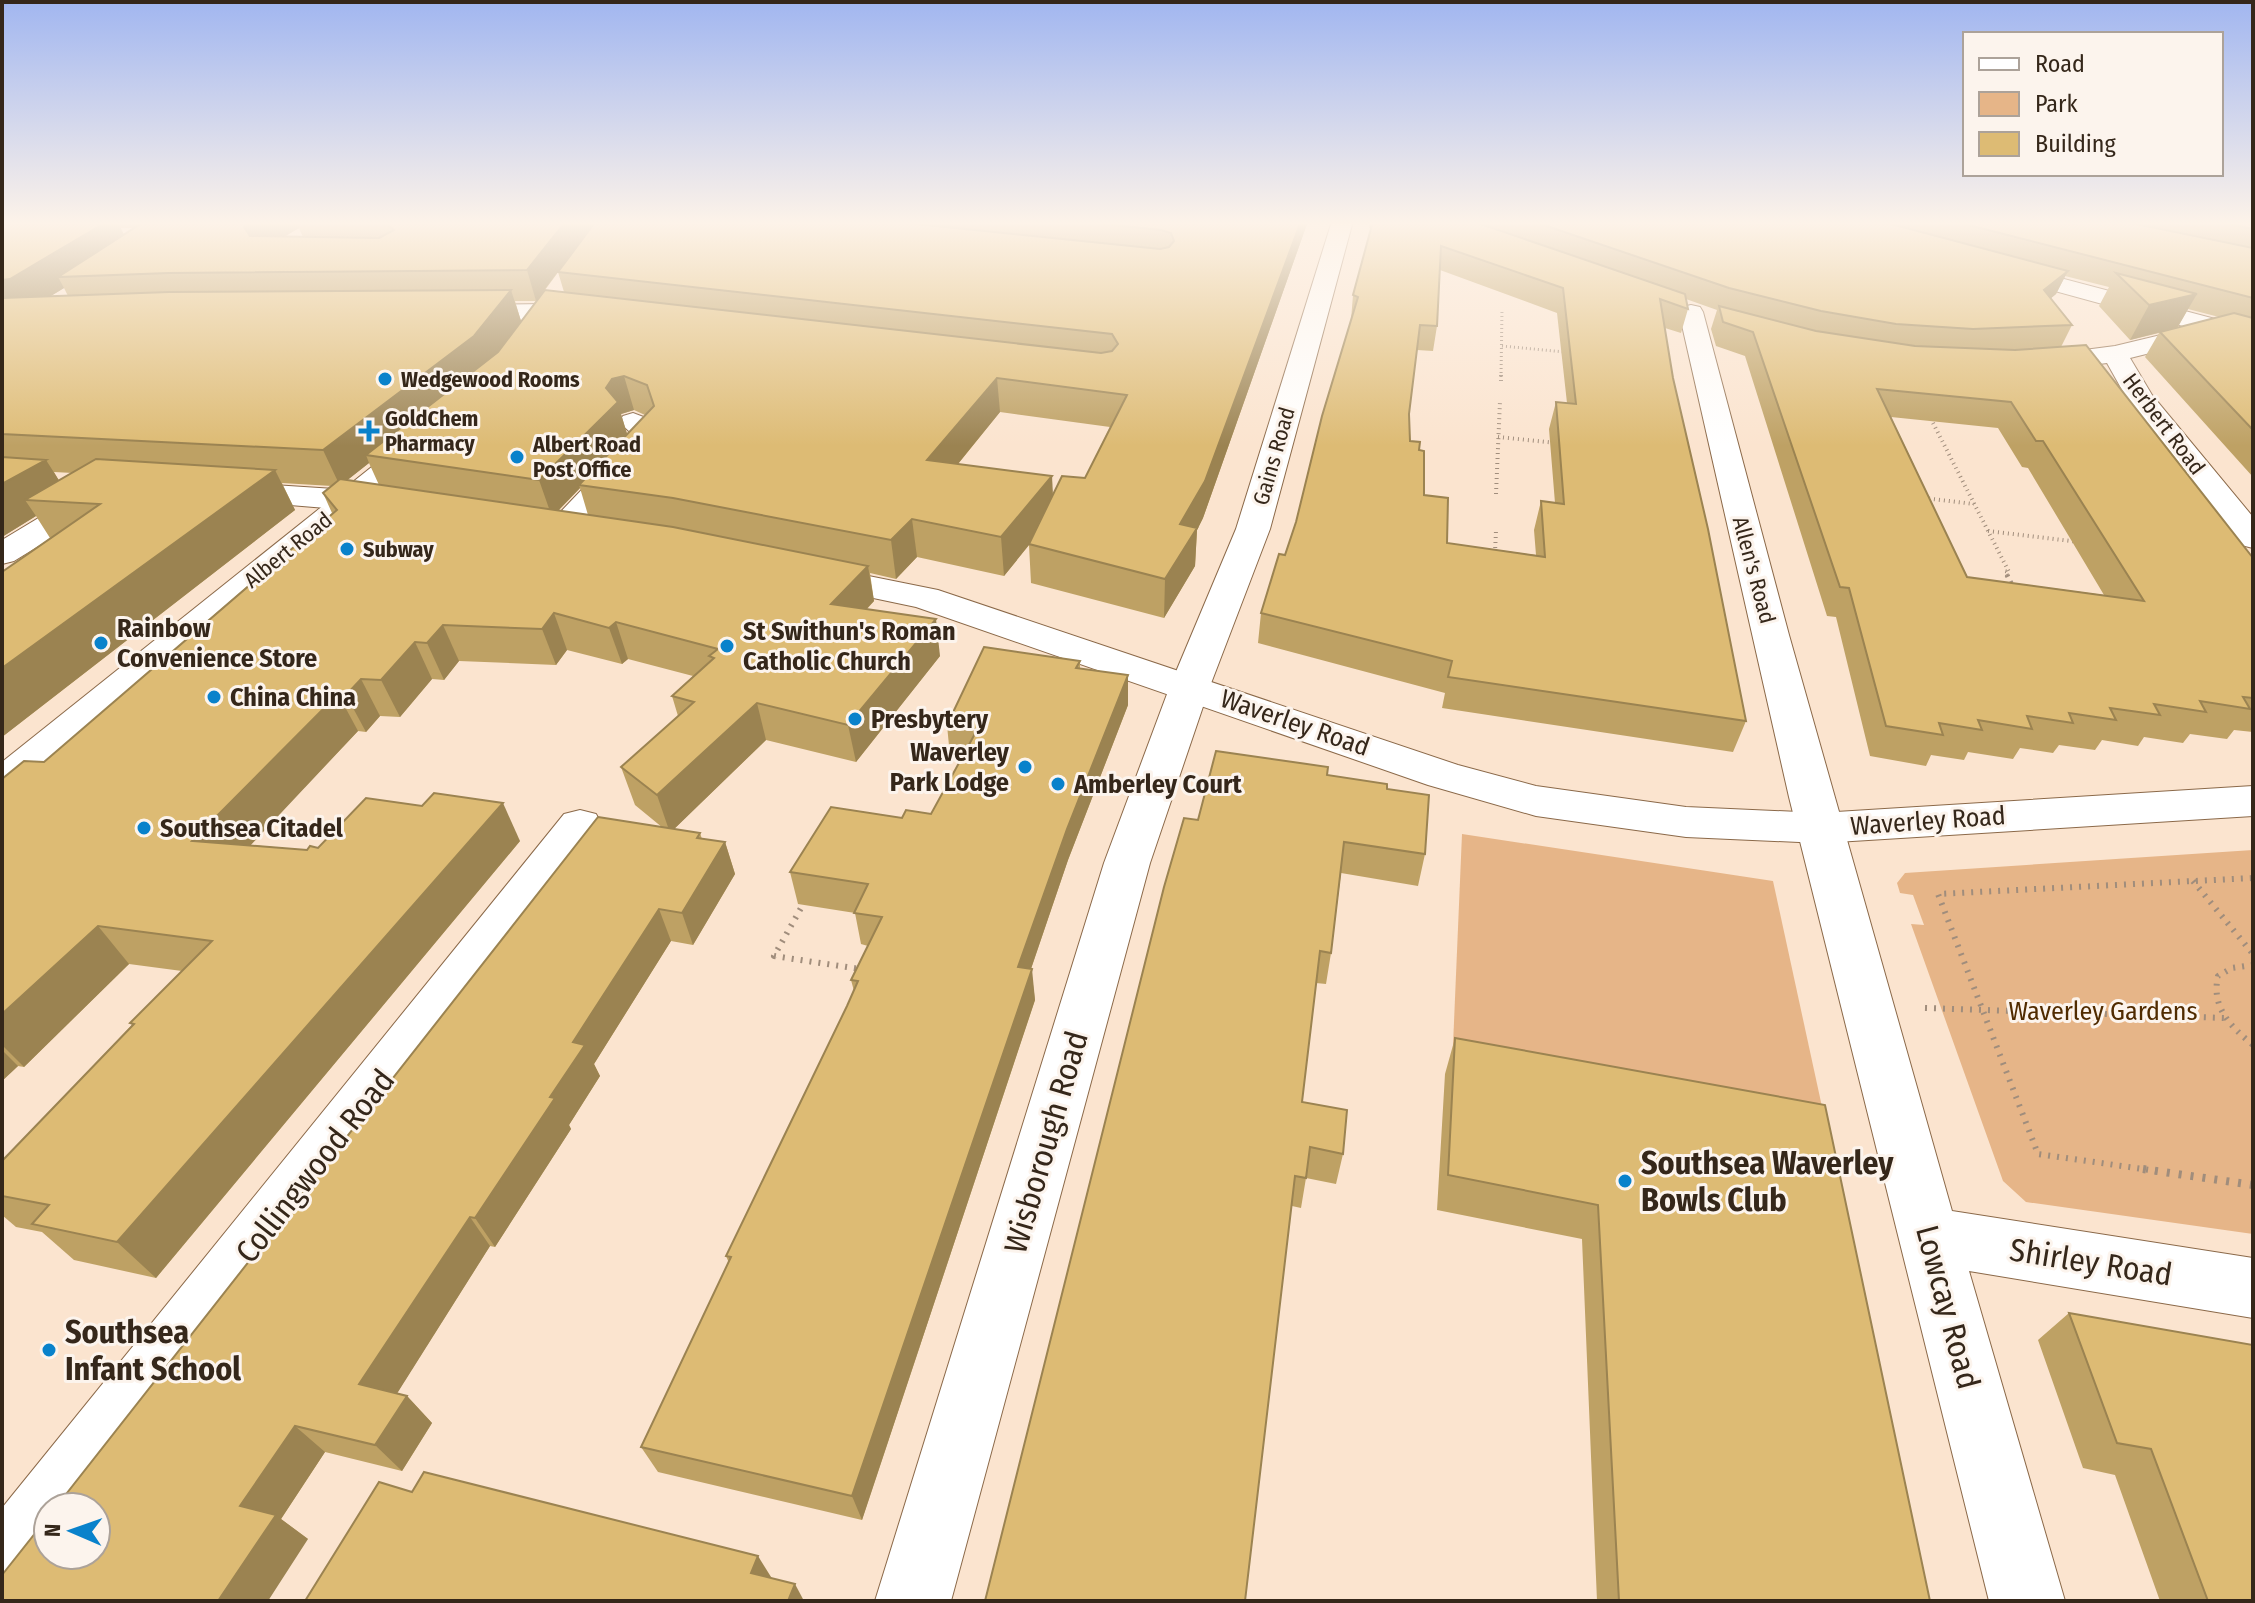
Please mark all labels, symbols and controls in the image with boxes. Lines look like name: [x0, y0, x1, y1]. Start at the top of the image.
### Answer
legend: [1963, 32, 2223, 176]
text: Road: [2035, 50, 2085, 78]
text: Park: [2035, 90, 2078, 118]
text: Building: [2035, 130, 2117, 158]
place label: Wedgewood Rooms: [401, 366, 580, 393]
street label: Herbert Road: [2117, 368, 2211, 480]
marker: Wedgewood Rooms: [376, 370, 394, 388]
street label: Gains Road: [1247, 404, 1301, 508]
place label: GoldChem Pharmacy: [385, 405, 478, 457]
marker: GoldChem Pharmacy: [360, 422, 378, 440]
place label: Albert Road Post Office: [532, 431, 641, 483]
marker: Albert Road Post Office: [508, 448, 526, 466]
street label: Albert Road: [238, 506, 338, 594]
street label: Allen's Road: [1727, 514, 1781, 626]
place label: Subway: [363, 536, 434, 563]
marker: Subway: [338, 540, 356, 558]
place label: Rainbow Convenience Store: [117, 613, 317, 674]
place label: St Swithun's Roman Catholic Church: [743, 616, 956, 677]
marker: Rainbow Convenience Store: [92, 634, 110, 652]
marker: St Swithun's Roman Catholic Church: [718, 637, 736, 655]
place label: China China: [230, 682, 356, 713]
street label: Waverley Road: [1216, 683, 1374, 763]
marker: China China: [205, 688, 223, 706]
place label: Presbytery: [871, 704, 989, 735]
marker: Presbytery: [846, 710, 864, 728]
place label: Waverley Park Lodge: [890, 737, 1010, 798]
marker: Waverley Park Lodge: [1016, 758, 1034, 776]
place label: Amberley Court: [1073, 769, 1242, 800]
marker: Amberley Court: [1049, 775, 1067, 793]
street label: Waverley Road: [1849, 800, 2007, 842]
place label: Southsea Citadel: [160, 813, 344, 844]
marker: Southsea Citadel: [135, 819, 153, 837]
park label: Waverley Gardens: [2008, 996, 2198, 1027]
street label: Wisborough Road: [996, 1027, 1096, 1257]
street label: Collingwood Road: [228, 1062, 402, 1270]
place label: Southsea Waverley Bowls Club: [1641, 1144, 1894, 1219]
marker: Southsea Waverley Bowls Club: [1616, 1172, 1634, 1190]
street label: Lowcay Road: [1908, 1221, 1988, 1393]
street label: Shirley Road: [2007, 1230, 2175, 1294]
place label: Southsea Infant School: [65, 1313, 241, 1388]
marker: Southsea Infant School: [40, 1341, 58, 1359]
north arrow: [32, 1491, 112, 1571]
text: N: [39, 1523, 66, 1537]

